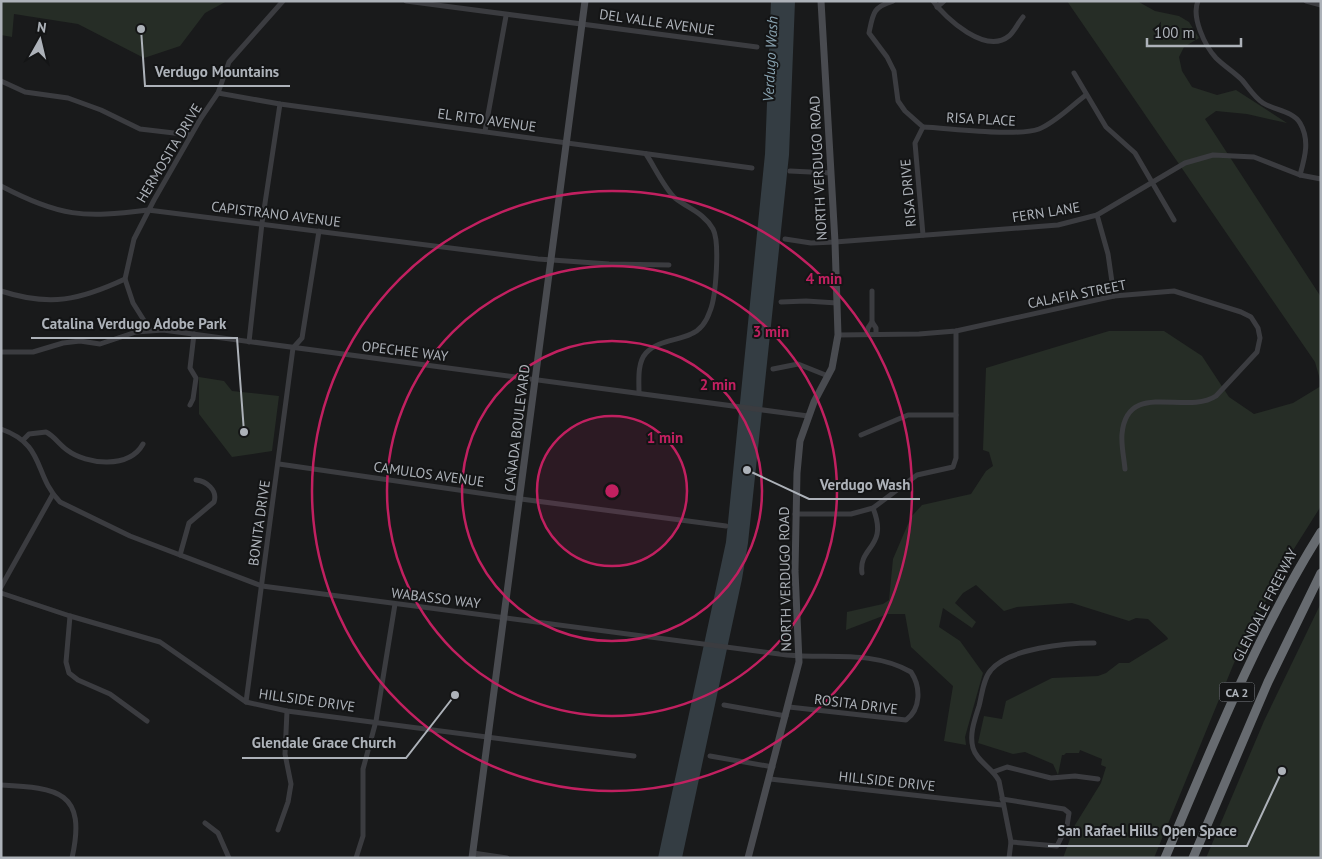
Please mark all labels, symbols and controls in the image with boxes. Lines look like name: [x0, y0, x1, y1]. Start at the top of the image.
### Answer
street label: DEL VALLE AVENUE: [598, 5, 716, 39]
north arrow: [15, 15, 65, 65]
water label: Verdugo Wash: [758, 15, 782, 103]
scale bar: [1147, 15, 1241, 47]
text: N: [36, 18, 48, 37]
text: 100 m: [1154, 23, 1195, 42]
callout: Verdugo Mountains: [145, 56, 290, 86]
text: Verdugo Mountains: [154, 62, 279, 81]
street label: NORTH VERDUGO ROAD: [805, 95, 831, 241]
street label: HERMOSITA DRIVE: [132, 100, 206, 206]
street label: EL RITO AVENUE: [437, 104, 537, 136]
street label: RISA PLACE: [946, 108, 1016, 130]
street label: RISA DRIVE: [896, 158, 920, 228]
street label: CAPISTRANO AVENUE: [210, 197, 342, 231]
street label: FERN LANE: [1011, 198, 1081, 226]
text: 4 min: [806, 269, 842, 288]
street label: CALAFIA STREET: [1026, 276, 1128, 312]
callout: Catalina Verdugo Adobe Park: [31, 308, 237, 338]
text: Catalina Verdugo Adobe Park: [42, 314, 227, 333]
text: 3 min: [753, 322, 789, 341]
street label: OPECHEE WAY: [361, 337, 449, 365]
street label: CAÑADA BOULEVARD: [500, 363, 534, 493]
text: 2 min: [700, 375, 736, 394]
text: 1 min: [647, 428, 683, 447]
street label: CAMULOS AVENUE: [372, 457, 486, 491]
callout: Verdugo Wash: [809, 469, 920, 499]
text: Verdugo Wash: [819, 475, 910, 494]
street label: BONITA DRIVE: [244, 479, 274, 567]
centre of rings: [603, 482, 621, 500]
street label: NORTH VERDUGO ROAD: [775, 506, 795, 652]
street label: GLENDALE FREEWAY: [1229, 545, 1301, 665]
street label: WABASSO WAY: [390, 584, 482, 612]
road number: CA 2: [1220, 682, 1254, 702]
street label: HILLSIDE DRIVE: [258, 684, 356, 716]
street label: ROSITA DRIVE: [813, 690, 899, 718]
callout: Glendale Grace Church: [242, 728, 406, 758]
text: Glendale Grace Church: [252, 733, 396, 752]
street label: HILLSIDE DRIVE: [838, 767, 936, 795]
callout: San Rafael Hills Open Space: [1048, 816, 1247, 846]
text: San Rafael Hills Open Space: [1057, 821, 1237, 840]

